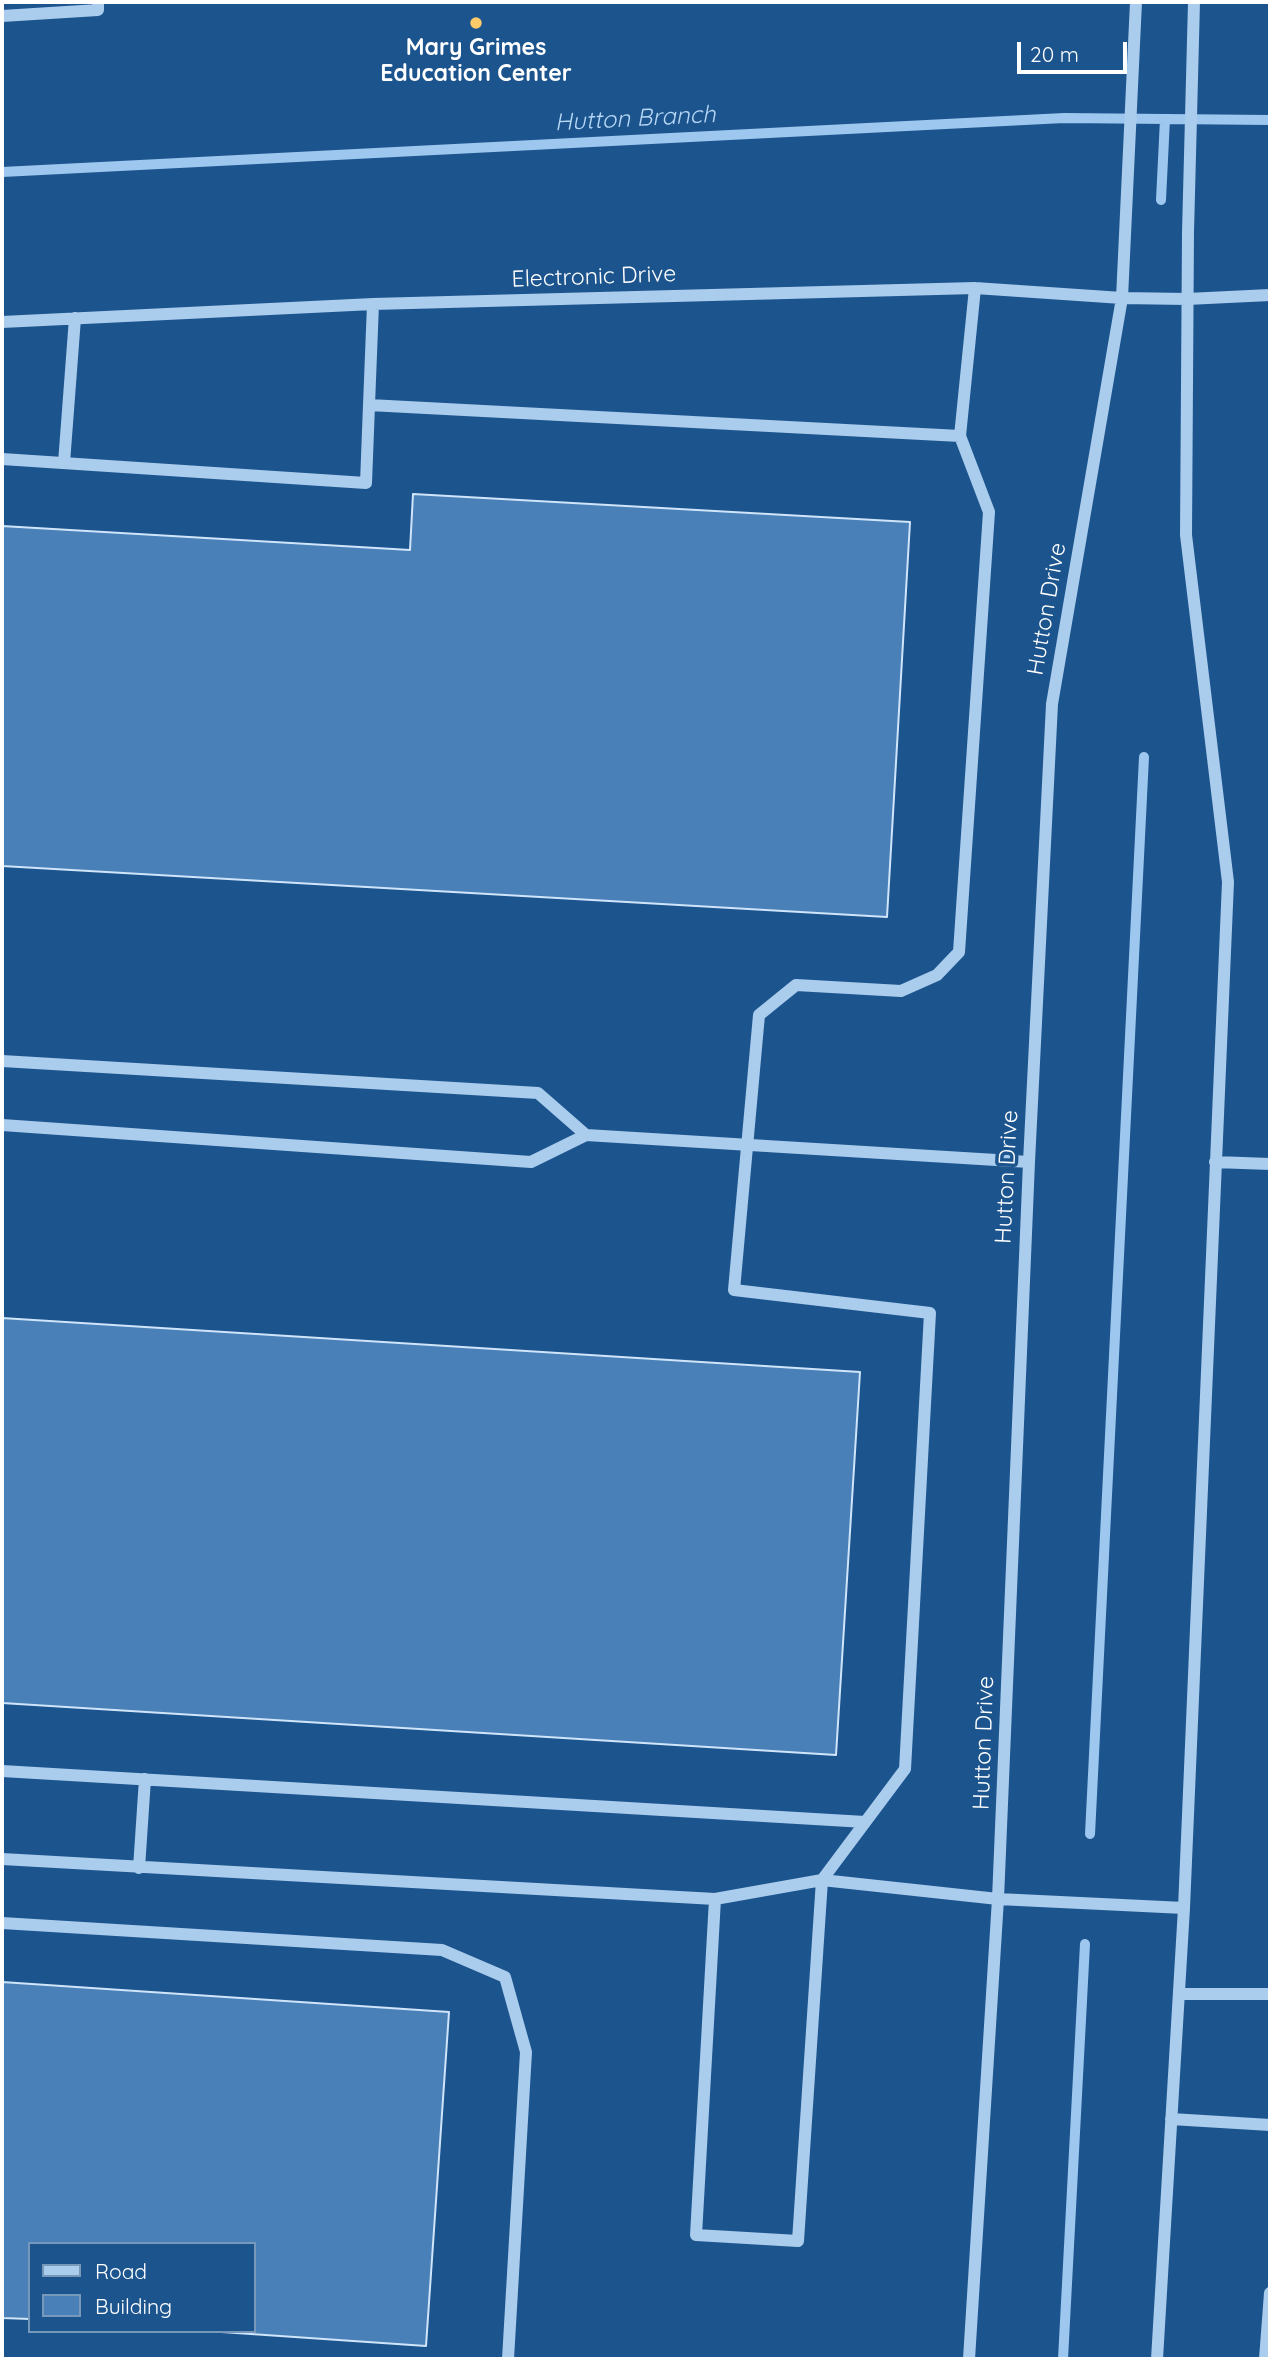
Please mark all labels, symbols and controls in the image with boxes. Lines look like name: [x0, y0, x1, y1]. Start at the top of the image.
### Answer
marker: Mary Grimes Education Center: [468, 15, 484, 31]
scale bar: [1020, 28, 1130, 72]
place label: Mary Grimes Education Center: [380, 34, 572, 88]
text: 20 m: [1030, 41, 1079, 67]
water label: Hutton Branch: [554, 100, 716, 138]
street label: Electronic Drive: [511, 260, 677, 294]
street label: Hutton Drive: [1022, 541, 1072, 677]
street label: Hutton Drive: [990, 1109, 1024, 1245]
street label: Hutton Drive: [968, 1676, 1000, 1810]
legend: [28, 2242, 256, 2333]
text: Road: [95, 2258, 147, 2284]
text: Building: [95, 2293, 172, 2319]

